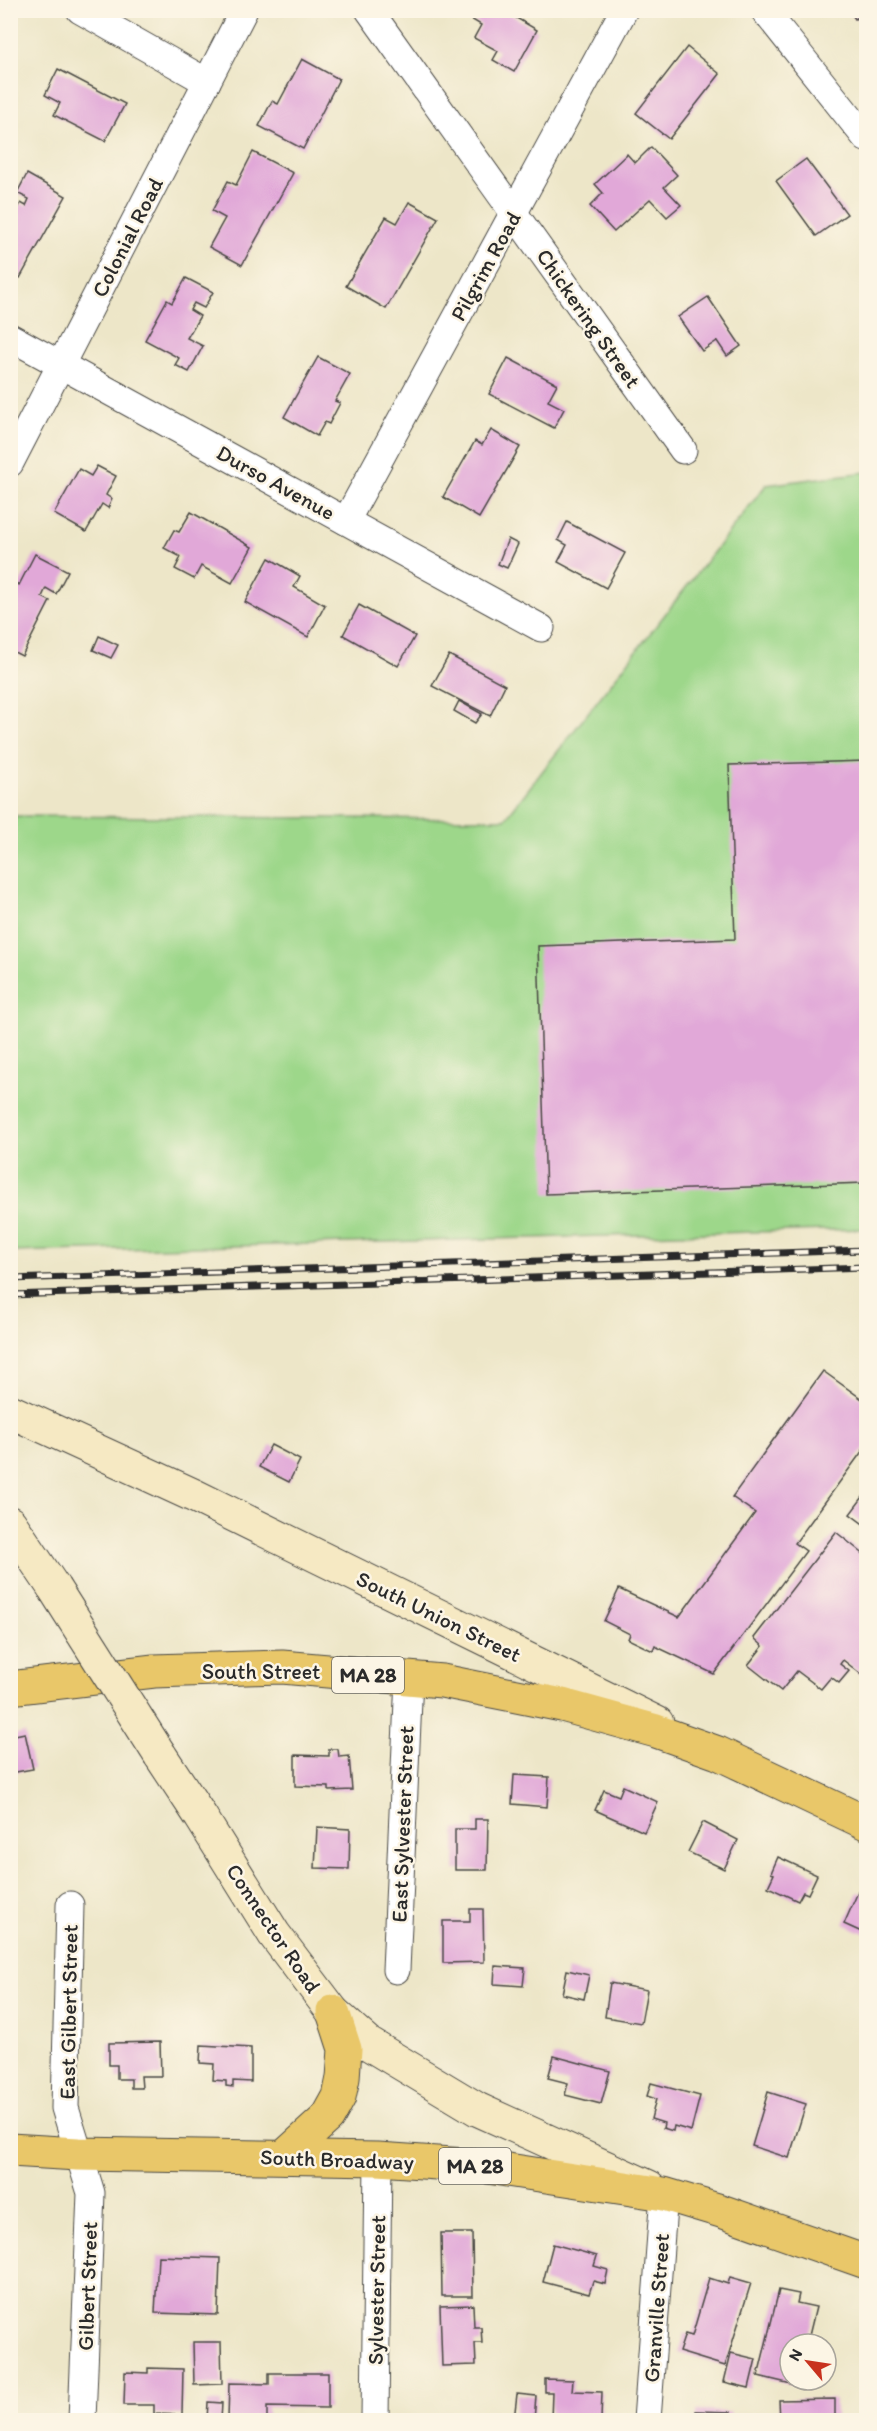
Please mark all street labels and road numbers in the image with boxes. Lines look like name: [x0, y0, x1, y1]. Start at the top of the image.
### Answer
street label: Colonial Road: [86, 173, 169, 302]
street label: Pilgrim Road: [444, 207, 527, 326]
street label: Chickering Street: [531, 243, 647, 393]
street label: Durso Avenue: [212, 439, 340, 526]
street label: South Union Street: [352, 1565, 526, 1668]
road number: MA 28: [332, 1657, 404, 1693]
street label: South Street: [202, 1658, 320, 1685]
street label: East Sylvester Street: [386, 1725, 419, 1923]
street label: Connector Road: [220, 1858, 327, 1998]
street label: East Gilbert Street: [53, 1924, 84, 2100]
street label: South Broadway: [260, 2143, 415, 2176]
road number: MA 28: [439, 2148, 511, 2184]
street label: Sylvester Street: [362, 2215, 391, 2365]
street label: Gilbert Street: [72, 2221, 103, 2351]
street label: Granville Street: [638, 2233, 675, 2384]

